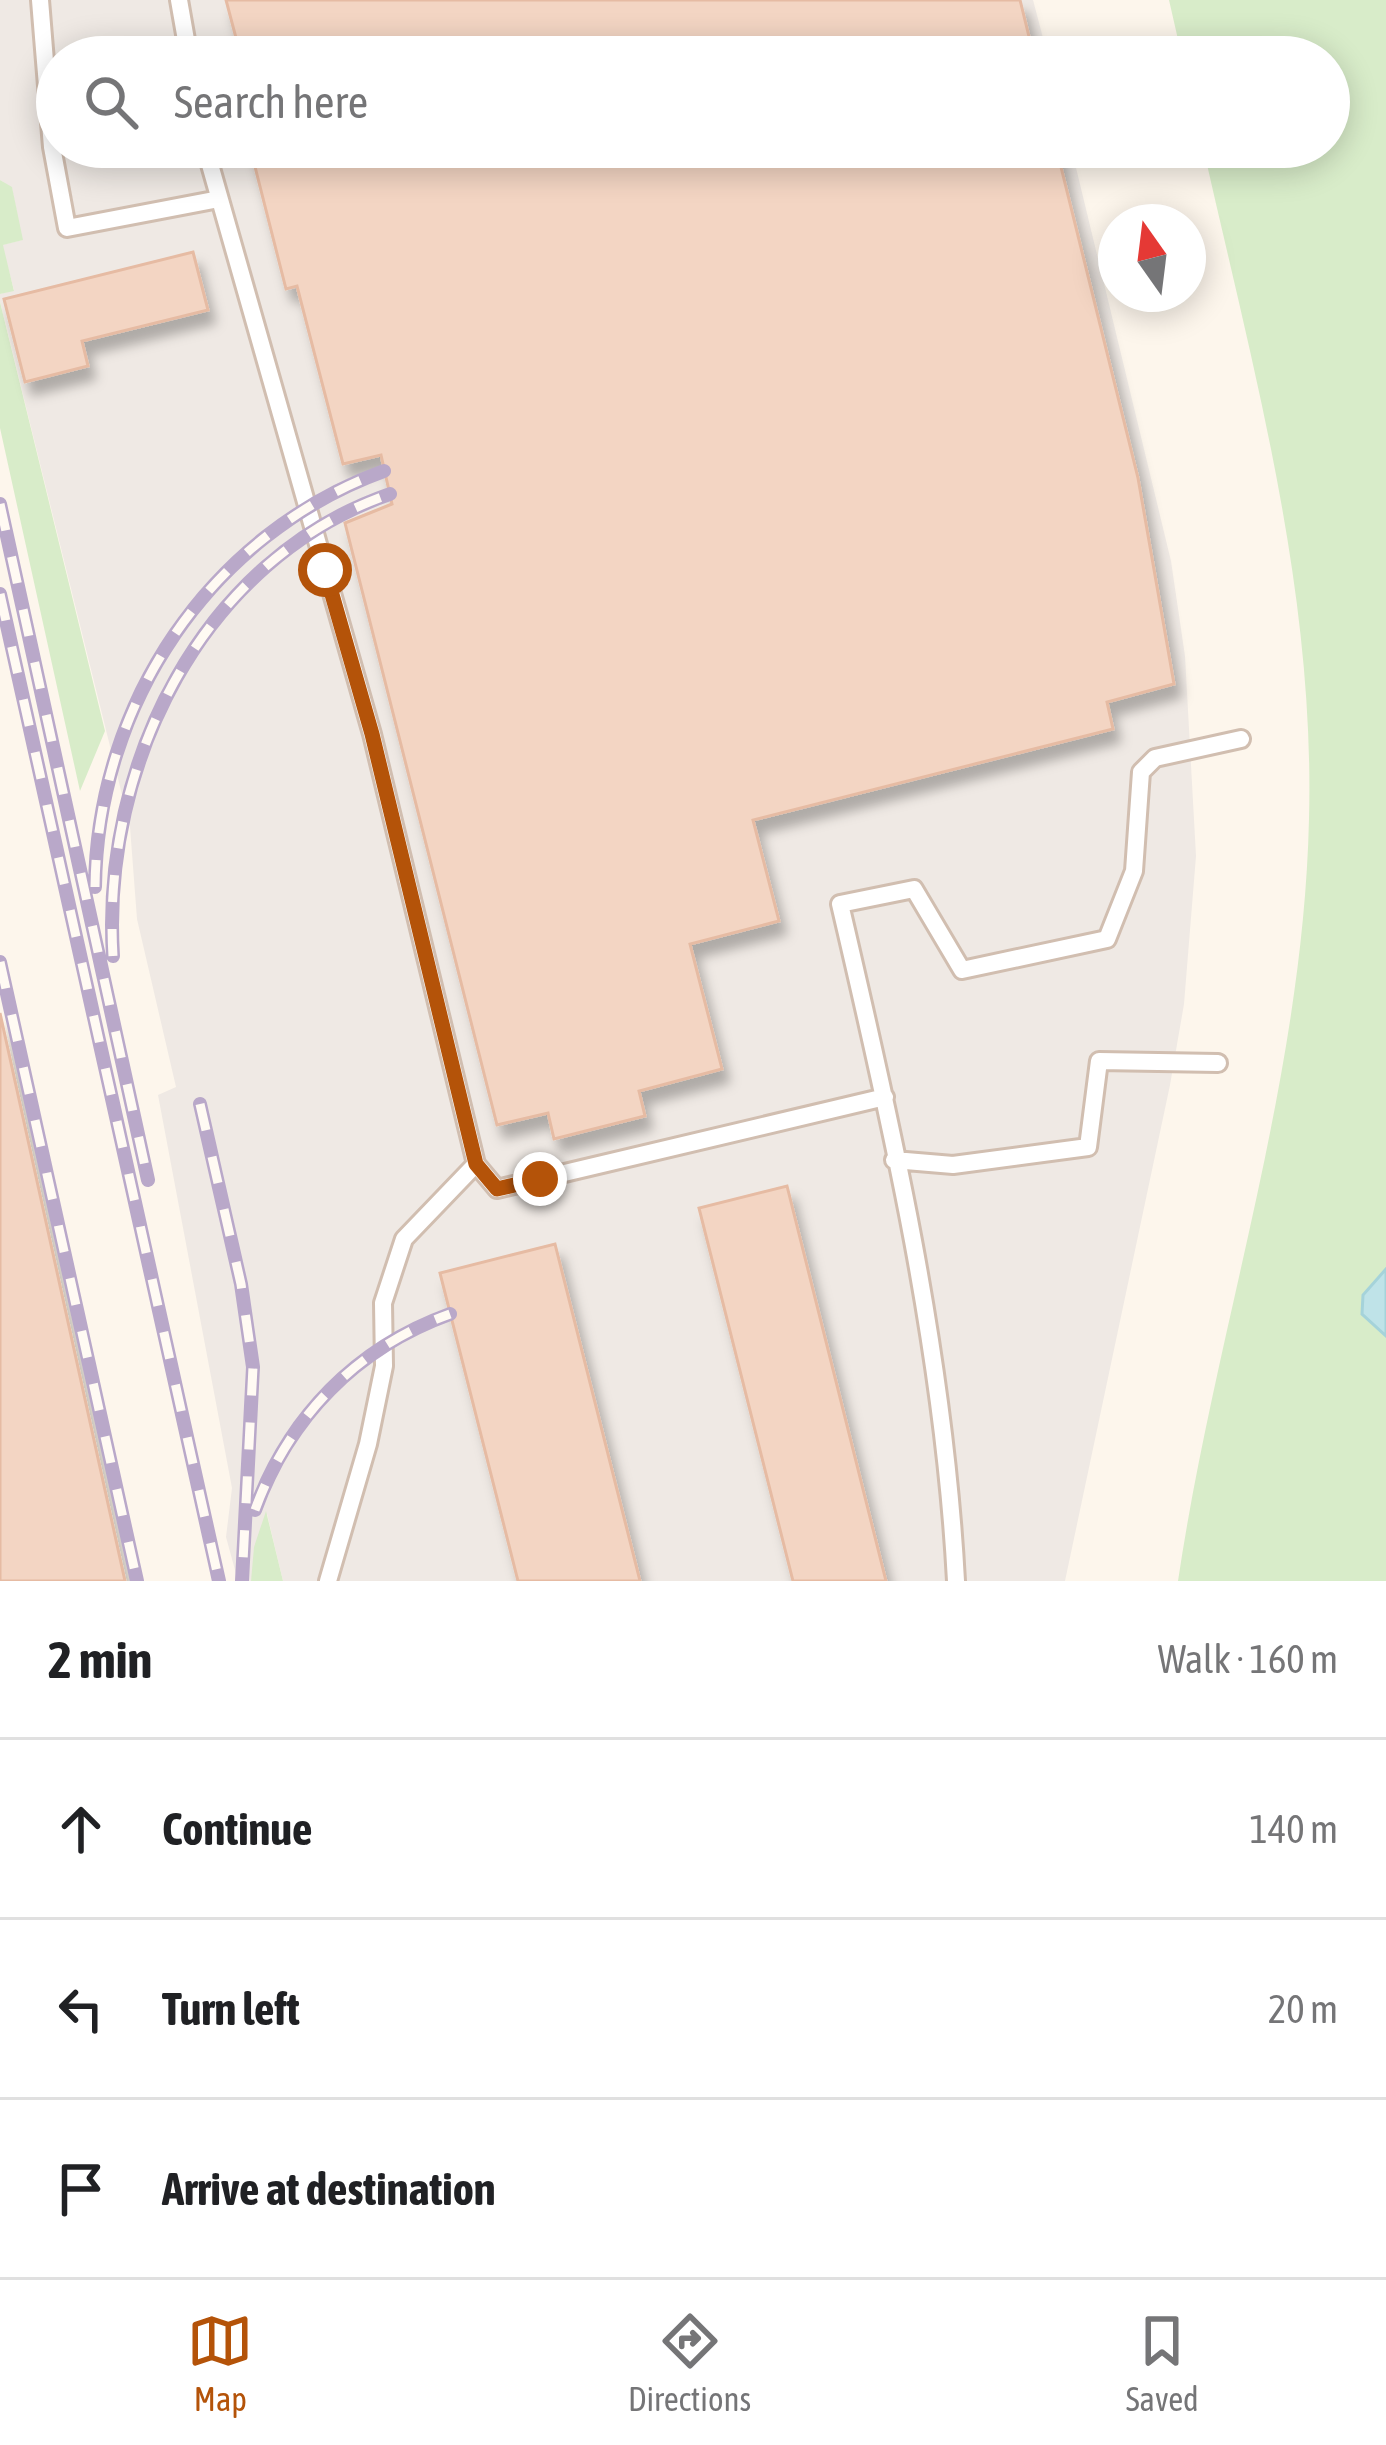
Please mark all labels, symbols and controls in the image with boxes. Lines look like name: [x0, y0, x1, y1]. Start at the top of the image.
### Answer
search box: [36, 36, 1350, 168]
icon: search: [78, 69, 144, 135]
text: Search here: [174, 76, 368, 128]
north arrow: [1098, 204, 1206, 312]
route start: [298, 543, 352, 597]
route end: [513, 1152, 567, 1206]
text: 2 min: [48, 1630, 152, 1689]
text: Walk · 160 m: [1158, 1637, 1338, 1681]
icon: ahead: [48, 1796, 114, 1862]
text: Continue: [162, 1803, 313, 1855]
text: 140 m: [1250, 1807, 1338, 1851]
icon: left: [48, 1976, 114, 2042]
text: Turn left: [162, 1983, 300, 2035]
text: 20 m: [1268, 1987, 1338, 2031]
icon: arrive: [48, 2156, 114, 2222]
text: Arrive at destination: [162, 2163, 496, 2215]
tab: Map: [187, 2308, 253, 2418]
tab: Directions: [628, 2308, 751, 2418]
tab: Saved: [1126, 2308, 1199, 2418]

